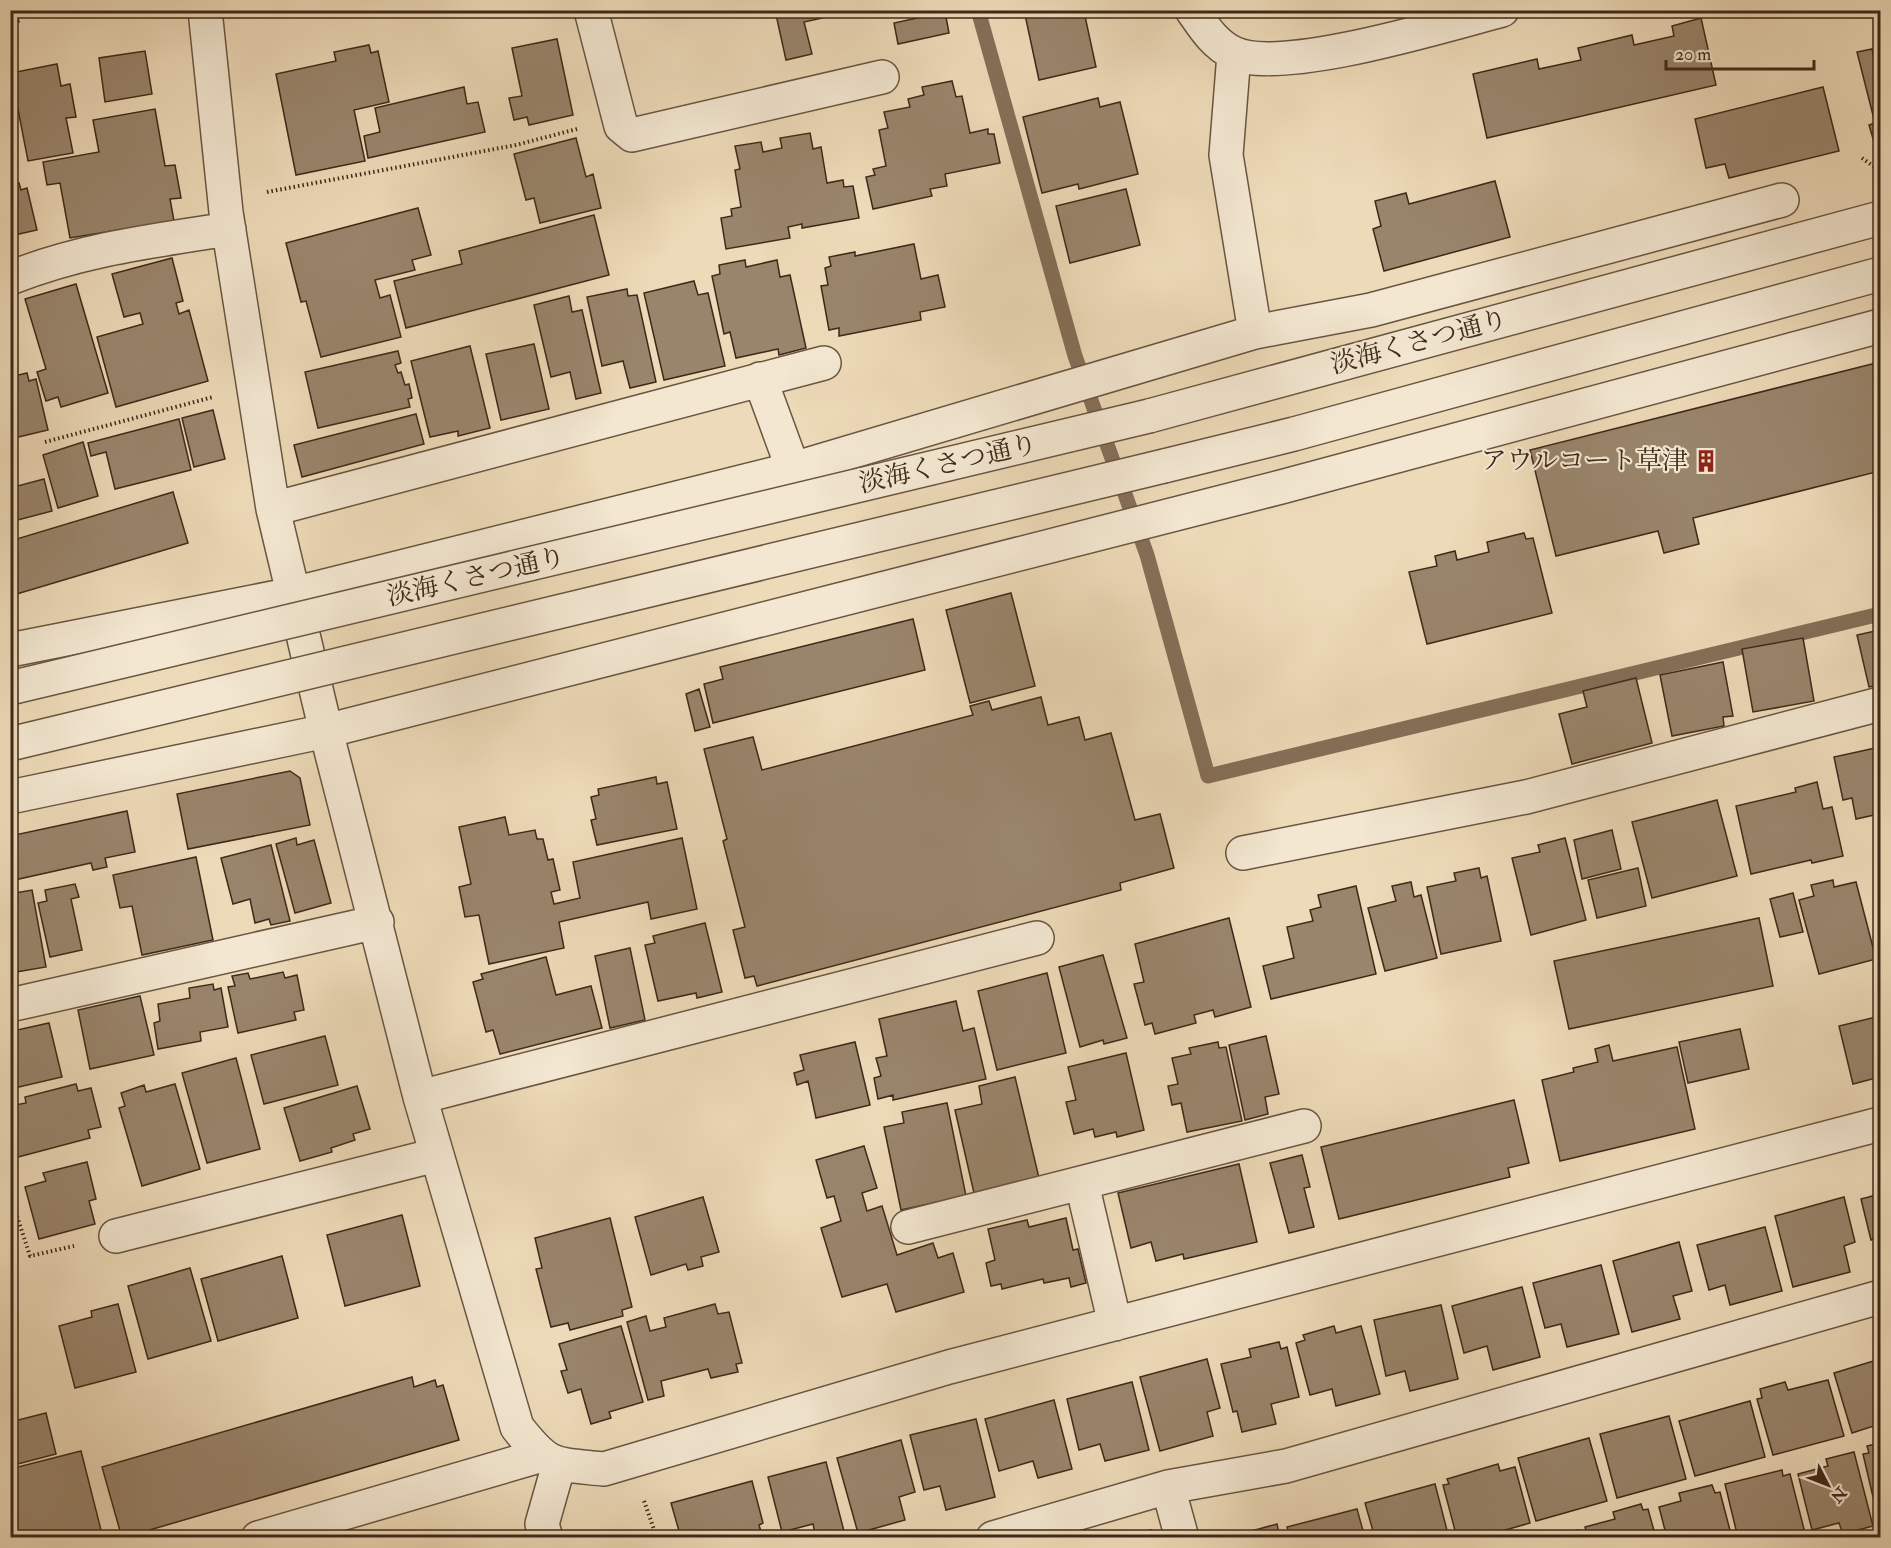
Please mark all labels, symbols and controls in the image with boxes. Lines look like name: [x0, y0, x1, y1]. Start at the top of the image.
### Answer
scale bar: [1666, 33, 1814, 71]
text: 20 m: [1675, 43, 1711, 66]
street label: 淡海くさつ通り: [1327, 303, 1511, 381]
street label: 淡海くさつ通り: [856, 428, 1040, 500]
place label: アウルコート草津: [1481, 445, 1688, 477]
building icon: アウルコート草津: [1693, 448, 1719, 474]
street label: 淡海くさつ通り: [384, 541, 568, 613]
north arrow: [1798, 1455, 1858, 1515]
text: N: [1826, 1482, 1851, 1507]

